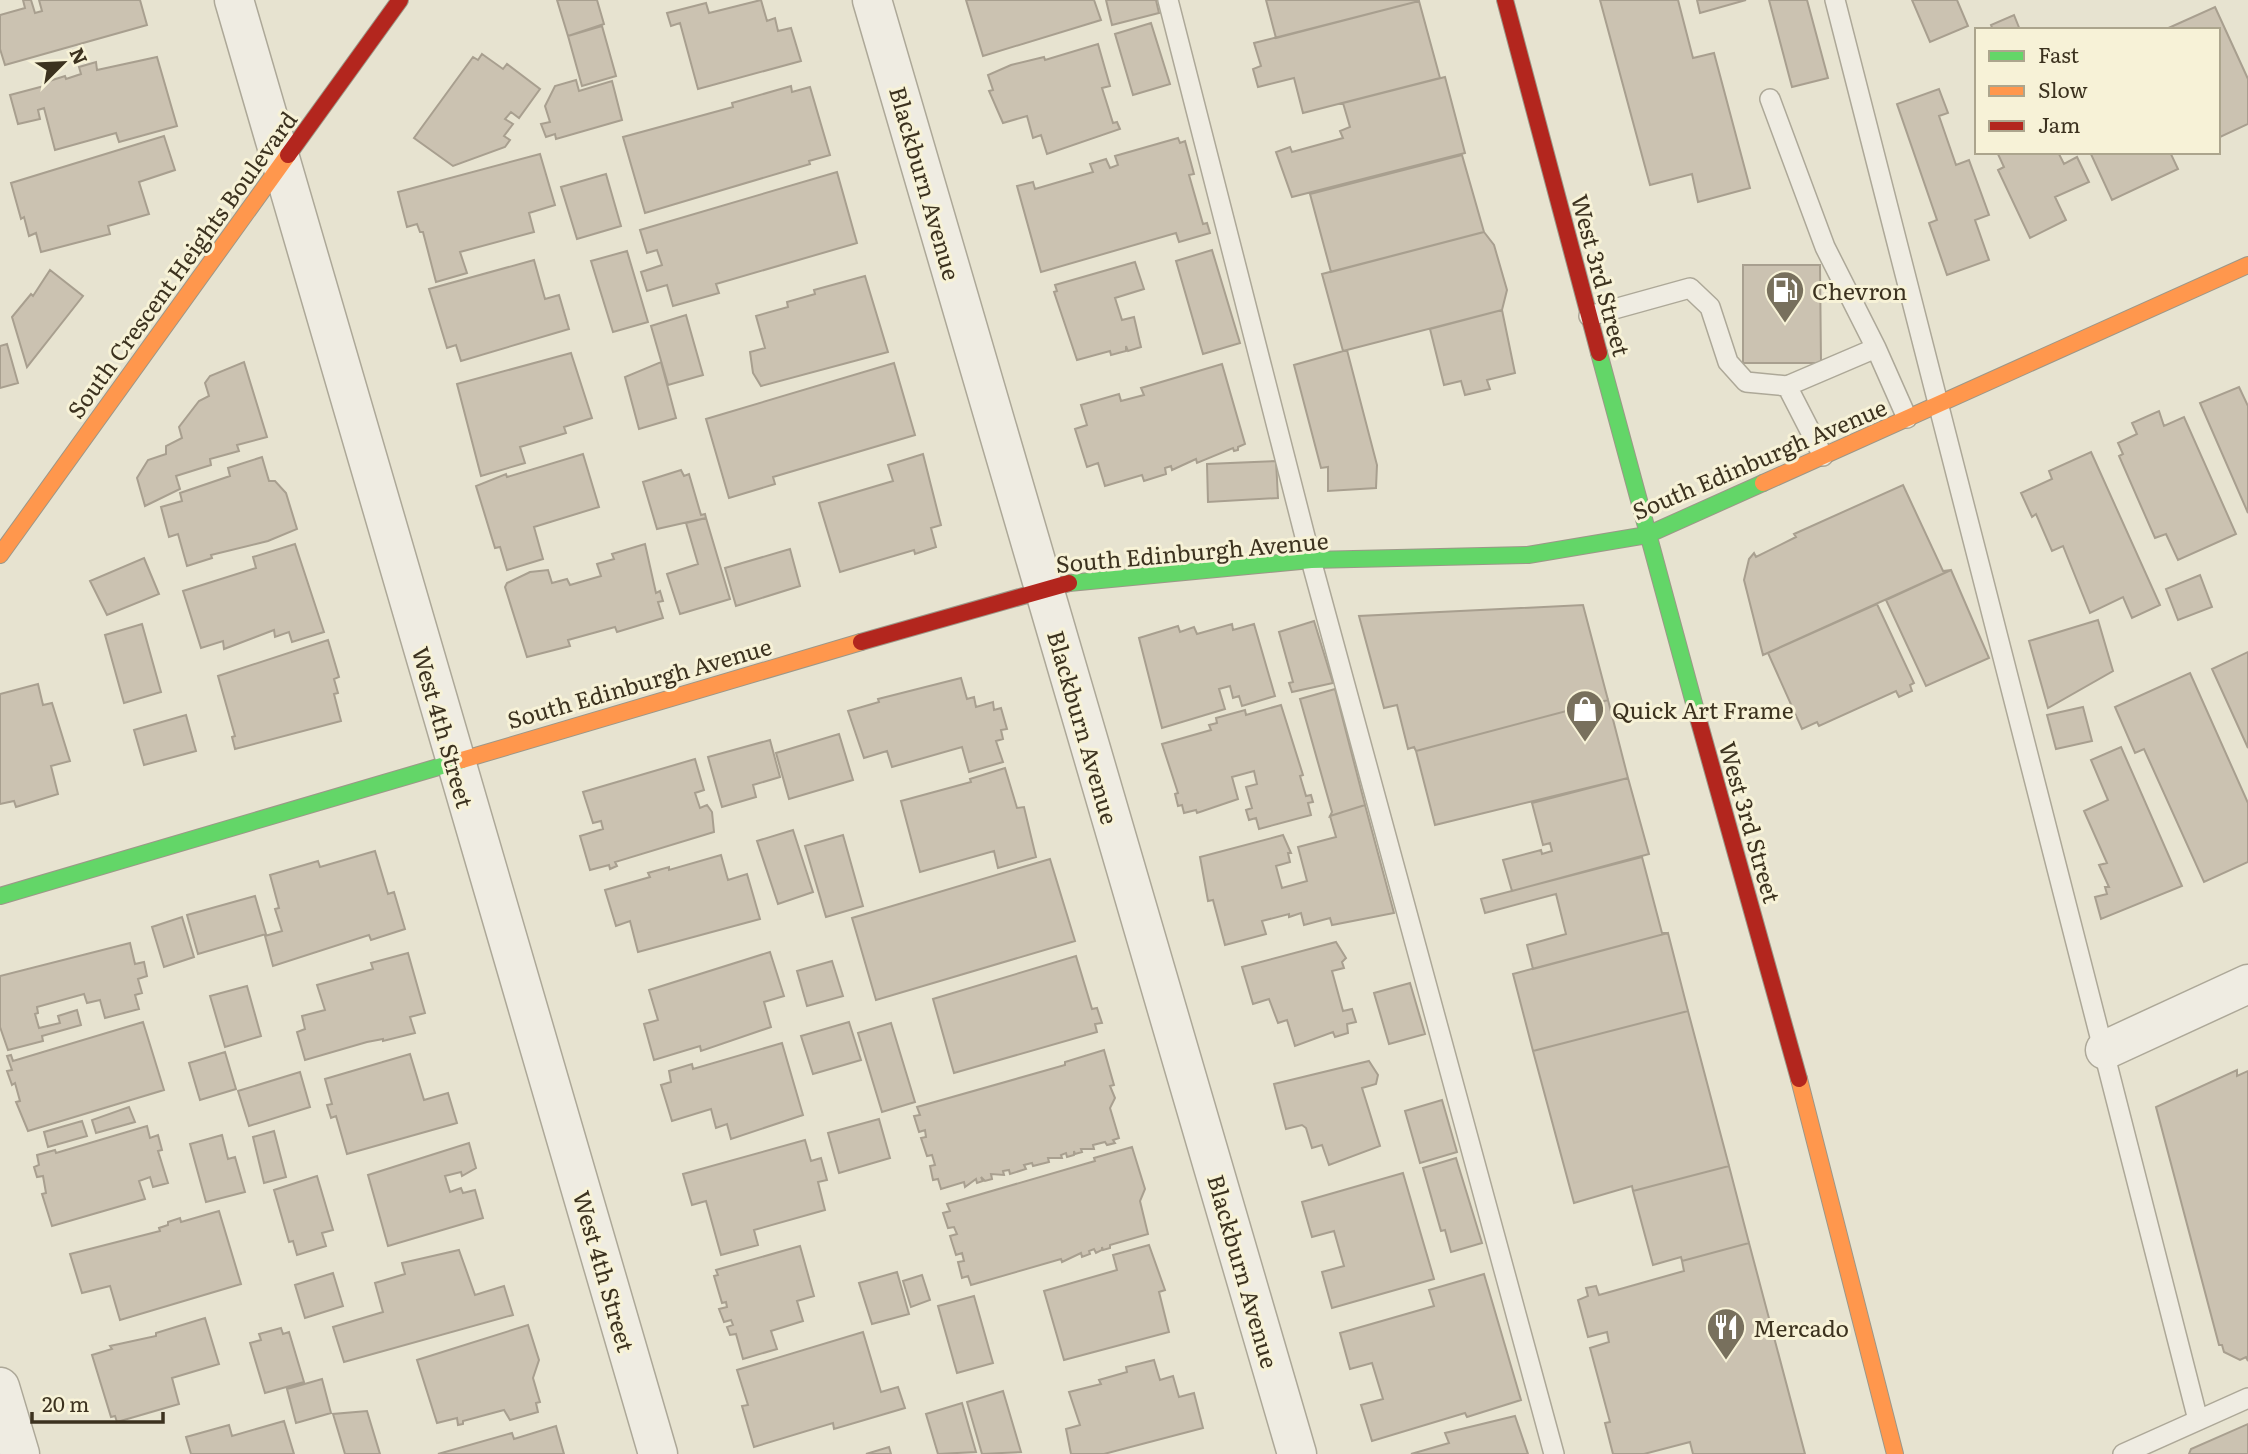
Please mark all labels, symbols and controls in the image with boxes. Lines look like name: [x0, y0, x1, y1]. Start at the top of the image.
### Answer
north arrow: [28, 28, 98, 98]
legend: [1975, 28, 2220, 154]
text: Fast: [2038, 38, 2079, 69]
text: N: [63, 43, 95, 69]
text: Slow: [2038, 73, 2088, 104]
street label: Blackburn Avenue: [882, 82, 970, 284]
street label: South Crescent Heights Boulevard: [58, 103, 304, 425]
text: Jam: [2038, 108, 2080, 139]
street label: West 3rd Street: [1564, 190, 1640, 360]
fuel station icon: Chevron: [1764, 269, 1806, 324]
place label: Chevron: [1812, 273, 1907, 307]
street label: South Edinburgh Avenue: [1626, 389, 1892, 527]
street label: South Edinburgh Avenue: [1054, 522, 1330, 580]
street label: Blackburn Avenue: [1040, 626, 1128, 828]
street label: South Edinburgh Avenue: [503, 628, 775, 736]
street label: West 4th Street: [405, 642, 483, 812]
shop icon: Quick Art Frame: [1564, 688, 1606, 743]
place label: Quick Art Frame: [1612, 692, 1794, 726]
street label: West 3rd Street: [1712, 737, 1790, 907]
street label: Blackburn Avenue: [1200, 1170, 1288, 1372]
street label: West 4th Street: [566, 1186, 644, 1356]
restaurant icon: Mercado: [1705, 1306, 1747, 1361]
place label: Mercado: [1753, 1310, 1849, 1344]
scale bar: [32, 1380, 163, 1424]
text: 20 m: [42, 1387, 89, 1418]

